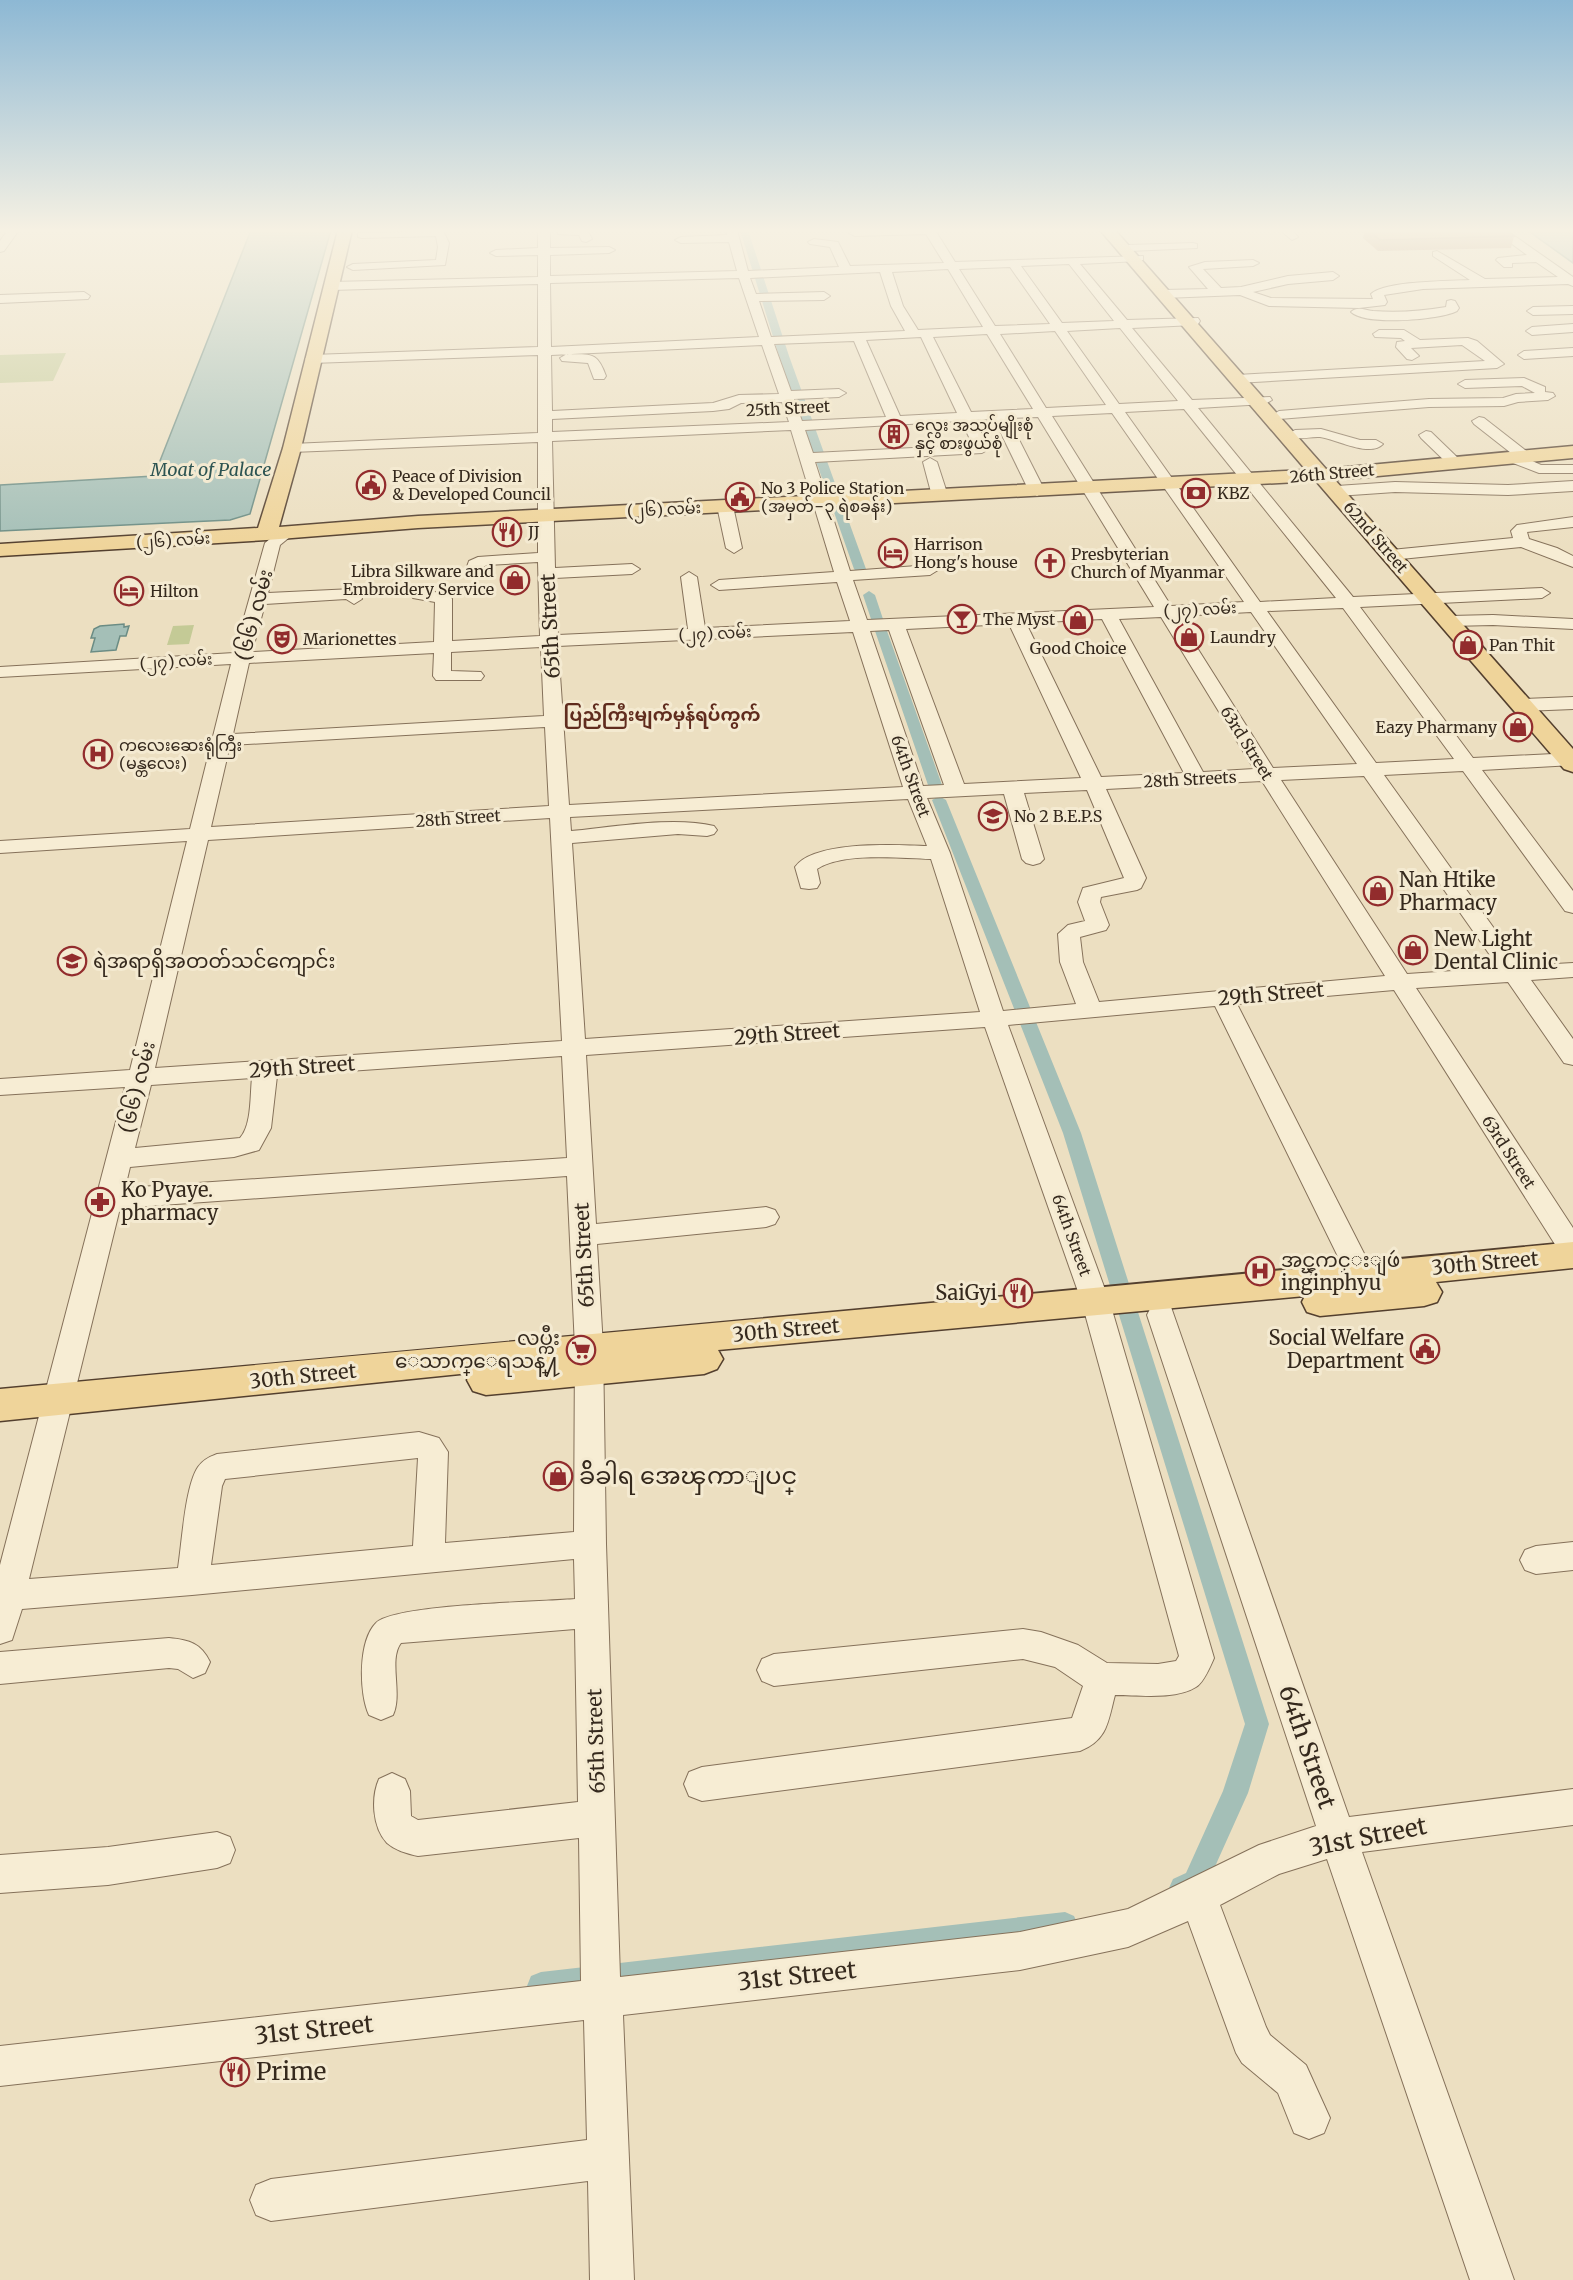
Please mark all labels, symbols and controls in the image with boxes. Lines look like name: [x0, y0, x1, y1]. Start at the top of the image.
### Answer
street label: 25th Street: [746, 396, 831, 420]
place label: လွေး အသုပ်မျိုးစုံ နှင့် စားဖွယ်စုံ: [915, 414, 1034, 458]
building icon: လွေး အသုပ်မျိုးစုံ နှင့် စားဖွယ်စုံ: [878, 418, 910, 450]
water label: Moat of Palace: [150, 458, 271, 481]
street label: 26th Street: [1289, 459, 1376, 487]
place label: Peace of Division & Developed Council: [392, 466, 551, 504]
public building icon: Peace of Division & Developed Council: [355, 469, 387, 501]
bank icon: KBZ: [1180, 477, 1212, 509]
place label: No 3 Police Station (အမှတ်−၃ ရဲစခန်း): [761, 478, 905, 521]
public building icon: No 3 Police Station (အမှတ်−၃ ရဲစခန်း): [724, 481, 756, 513]
place label: KBZ: [1217, 483, 1250, 503]
street label: (၂၆) လမ်း: [626, 496, 702, 525]
street label: 62nd Street: [1339, 497, 1413, 577]
restaurant icon: JJ: [491, 516, 523, 548]
place label: JJ: [527, 522, 540, 542]
street label: (၂၆) လမ်း: [135, 526, 211, 557]
place label: Harrison Hong's house: [914, 534, 1018, 572]
hotel icon: Harrison Hong's house: [877, 537, 909, 569]
place label: Presbyterian Church of Myanmar: [1071, 544, 1225, 582]
church icon: Presbyterian Church of Myanmar: [1034, 547, 1066, 579]
place label: Libra Silkware and Embroidery Service: [343, 561, 494, 599]
shop icon: Libra Silkware and Embroidery Service: [499, 564, 531, 596]
street label: (၆၆) လမ်း: [228, 566, 278, 663]
street label: 65th Street: [534, 573, 565, 679]
hotel icon: Hilton: [113, 575, 145, 607]
place label: Hilton: [150, 581, 199, 601]
street label: (၂၇) လမ်း: [1163, 596, 1237, 625]
bar icon: The Myst: [946, 603, 978, 635]
shop icon: Good Choice: [1062, 604, 1094, 636]
place label: The Myst: [983, 609, 1056, 629]
street label: (၂၇) လမ်း: [678, 620, 752, 649]
shop icon: Laundry: [1173, 621, 1205, 653]
theatre icon: Marionettes: [266, 623, 298, 655]
place label: Laundry: [1210, 627, 1276, 647]
place label: Marionettes: [303, 629, 397, 649]
shop icon: Pan Thit: [1452, 629, 1484, 661]
place label: Pan Thit: [1489, 635, 1556, 655]
place label: Good Choice: [1030, 638, 1126, 658]
street label: (၂၇) လမ်း: [139, 647, 213, 678]
street label: 63rd Street: [1216, 702, 1278, 784]
district label: ပြည်ကြီးမျက်မှန်ရပ်ကွက်: [564, 703, 760, 730]
shop icon: Eazy Pharmany: [1502, 711, 1534, 743]
place label: Eazy Pharmany: [1375, 717, 1498, 737]
street label: 64th Street: [887, 732, 935, 820]
place label: ကလေးဆေးရုံကြီး (မန္တလေး): [119, 734, 242, 777]
hospital icon: ကလေးဆေးရုံကြီး (မန္တလေး): [82, 738, 114, 770]
street label: 28th Streets: [1143, 767, 1237, 791]
school or university icon: No 2 B.E.P.S: [977, 800, 1009, 832]
street label: 28th Street: [415, 805, 502, 831]
place label: No 2 B.E.P.S: [1014, 806, 1102, 826]
place label: Nan Htike Pharmacy: [1399, 867, 1497, 915]
shop icon: Nan Htike Pharmacy: [1362, 875, 1394, 907]
place label: New Light Dental Clinic: [1434, 926, 1558, 974]
shop icon: New Light Dental Clinic: [1397, 934, 1429, 966]
school or university icon: ရဲအရာရှိအတတ်သင်ကျောင်း: [56, 945, 88, 977]
place label: ရဲအရာရှိအတတ်သင်ကျောင်း: [93, 947, 335, 978]
street label: 29th Street: [1217, 976, 1325, 1011]
street label: 29th Street: [733, 1017, 841, 1050]
street label: (၆၆) လမ်း: [112, 1038, 160, 1135]
street label: 29th Street: [248, 1050, 356, 1083]
street label: 63rd Street: [1478, 1112, 1541, 1193]
place label: Ko Pyaye. pharmacy: [121, 1177, 219, 1225]
pharmacy icon: Ko Pyaye. pharmacy: [84, 1186, 116, 1218]
street label: 64th Street: [1048, 1191, 1096, 1279]
street label: 65th Street: [568, 1202, 599, 1308]
street label: 30th Street: [1431, 1245, 1540, 1280]
place label: အင္ၾကင္းျဖဴ inginphyu: [1281, 1247, 1400, 1295]
hospital icon: အင္ၾကင္းျဖဴ inginphyu: [1244, 1255, 1276, 1287]
restaurant icon: SaiGyi: [1002, 1277, 1034, 1309]
place label: SaiGyi: [935, 1280, 997, 1305]
street label: 30th Street: [732, 1312, 841, 1347]
place label: လပ္ကီး ေသာက္ေရသန္႔: [395, 1324, 560, 1378]
place label: Social Welfare Department: [1268, 1325, 1404, 1373]
public building icon: Social Welfare Department: [1409, 1333, 1441, 1365]
supermarket icon: လပ္ကီး ေသာက္ေရသန္႔: [565, 1334, 597, 1366]
street label: 30th Street: [248, 1357, 358, 1394]
shop icon: ခ်ိခါရ အေၾကာျပင္: [542, 1460, 574, 1492]
place label: ခ်ိခါရ အေၾကာျပင္: [579, 1460, 797, 1495]
street label: 64th Street: [1272, 1681, 1343, 1813]
street label: 65th Street: [581, 1688, 610, 1794]
street label: 31st Street: [1307, 1810, 1430, 1863]
street label: 31st Street: [736, 1954, 858, 1997]
street label: 31st Street: [253, 2008, 375, 2051]
restaurant icon: Prime: [219, 2056, 251, 2088]
place label: Prime: [256, 2056, 326, 2087]

